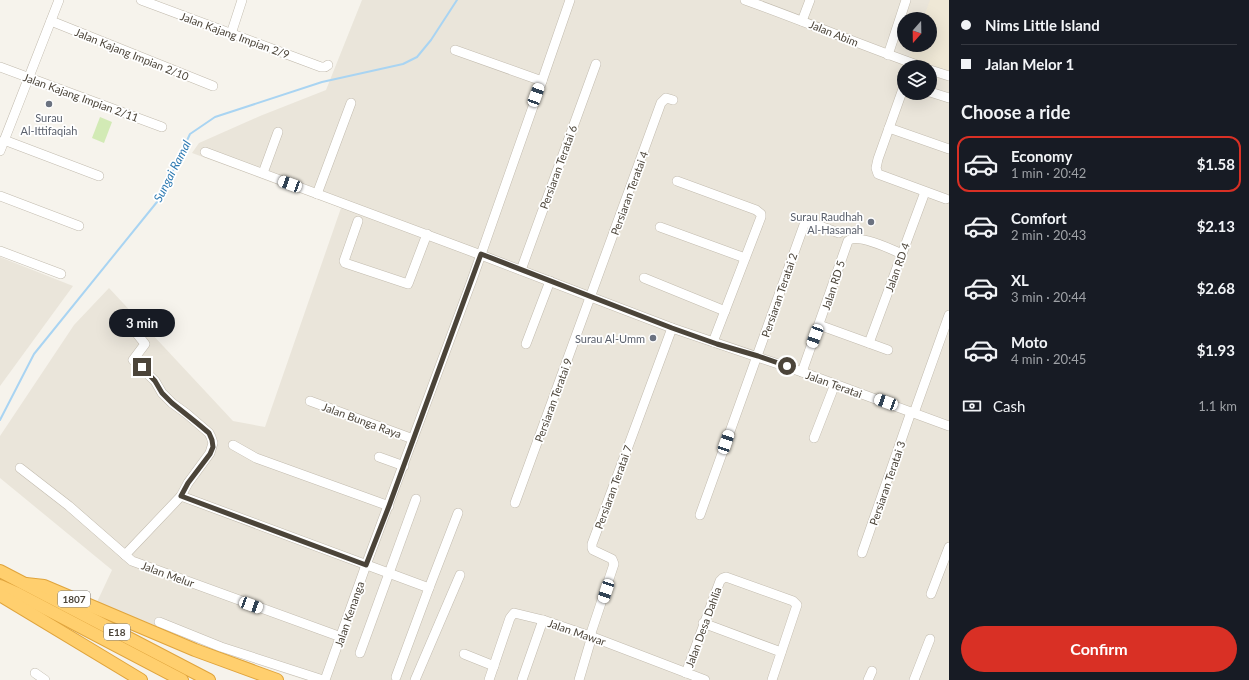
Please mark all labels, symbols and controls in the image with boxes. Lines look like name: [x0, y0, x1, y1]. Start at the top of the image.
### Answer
street label: Jalan Kajang Impian 2/9: [179, 9, 291, 61]
north arrow: [897, 12, 937, 52]
map controls: [897, 12, 937, 100]
text: Nims Little Island: [985, 16, 1100, 34]
street label: Jalan Abim: [808, 17, 860, 49]
street label: Jalan Kajang Impian 2/10: [73, 25, 191, 83]
text: Jalan Melor 1: [985, 55, 1074, 73]
button: layers: [897, 60, 937, 100]
street label: Jalan Kajang Impian 2/11: [22, 70, 140, 124]
car: [526, 82, 546, 108]
marker: Surau Al-Ittifaqiah: [44, 99, 54, 109]
text: Choose a ride: [961, 101, 1070, 123]
place label: Surau Al-Ittifaqiah: [21, 111, 77, 137]
street label: Persiaran Teratai 6: [537, 123, 579, 211]
water label: Sungai Ramal: [150, 137, 194, 204]
icon: car: [963, 146, 999, 182]
text: Economy: [1011, 147, 1072, 165]
street label: Persiaran Teratai 4: [608, 149, 650, 237]
text: $1.58: [1197, 155, 1235, 173]
text: 1 min · 20:42: [1011, 165, 1086, 181]
car: [277, 174, 303, 194]
icon: car: [963, 208, 999, 244]
text: Comfort: [1011, 209, 1067, 227]
place label: Surau Raudhah Al-Hasanah: [790, 210, 863, 236]
marker: Surau Raudhah Al-Hasanah: [866, 217, 876, 227]
text: $2.13: [1197, 217, 1235, 235]
text: 2 min · 20:43: [1011, 227, 1086, 243]
street label: Jalan RD 4: [882, 240, 912, 293]
street label: Persiaran Teratai 2: [758, 251, 800, 339]
street label: Jalan RD 5: [819, 259, 847, 311]
icon: car: [963, 270, 999, 306]
text: XL: [1011, 271, 1029, 289]
text: $2.68: [1197, 279, 1235, 297]
text: 3 min · 20:44: [1011, 289, 1086, 305]
callout: 3 min: [109, 309, 175, 337]
text: 3 min: [126, 315, 158, 331]
car: [805, 323, 825, 349]
place label: Surau Al-Umm: [575, 332, 645, 345]
icon: car: [963, 332, 999, 368]
marker: Surau Al-Umm: [648, 333, 658, 343]
text: Moto: [1011, 333, 1048, 351]
text: $1.93: [1197, 341, 1235, 359]
text: 4 min · 20:45: [1011, 351, 1086, 367]
street label: Persiaran Teratai 9: [532, 356, 574, 444]
route start: [778, 357, 796, 375]
route end: [133, 358, 151, 376]
street label: Jalan Teratai: [804, 368, 864, 400]
car: [873, 392, 899, 412]
icon: cash: [961, 395, 983, 417]
text: Cash: [993, 397, 1025, 415]
text: 1.1 km: [1198, 398, 1237, 414]
street label: Jalan Bunga Raya: [321, 400, 403, 440]
car: [716, 429, 736, 455]
street label: Persiaran Teratai 3: [866, 439, 908, 527]
street label: Persiaran Teratai 7: [592, 443, 634, 531]
street label: Jalan Melur: [140, 558, 196, 590]
car: [597, 578, 615, 604]
street label: Jalan Kenanga: [332, 579, 366, 649]
street label: Jalan Desa Dahlia: [682, 585, 724, 669]
road number: 1807: [58, 591, 90, 607]
car: [238, 595, 264, 615]
street label: Jalan Mawar: [546, 616, 608, 648]
road number: E18: [104, 624, 130, 640]
button: Confirm: [961, 626, 1237, 672]

